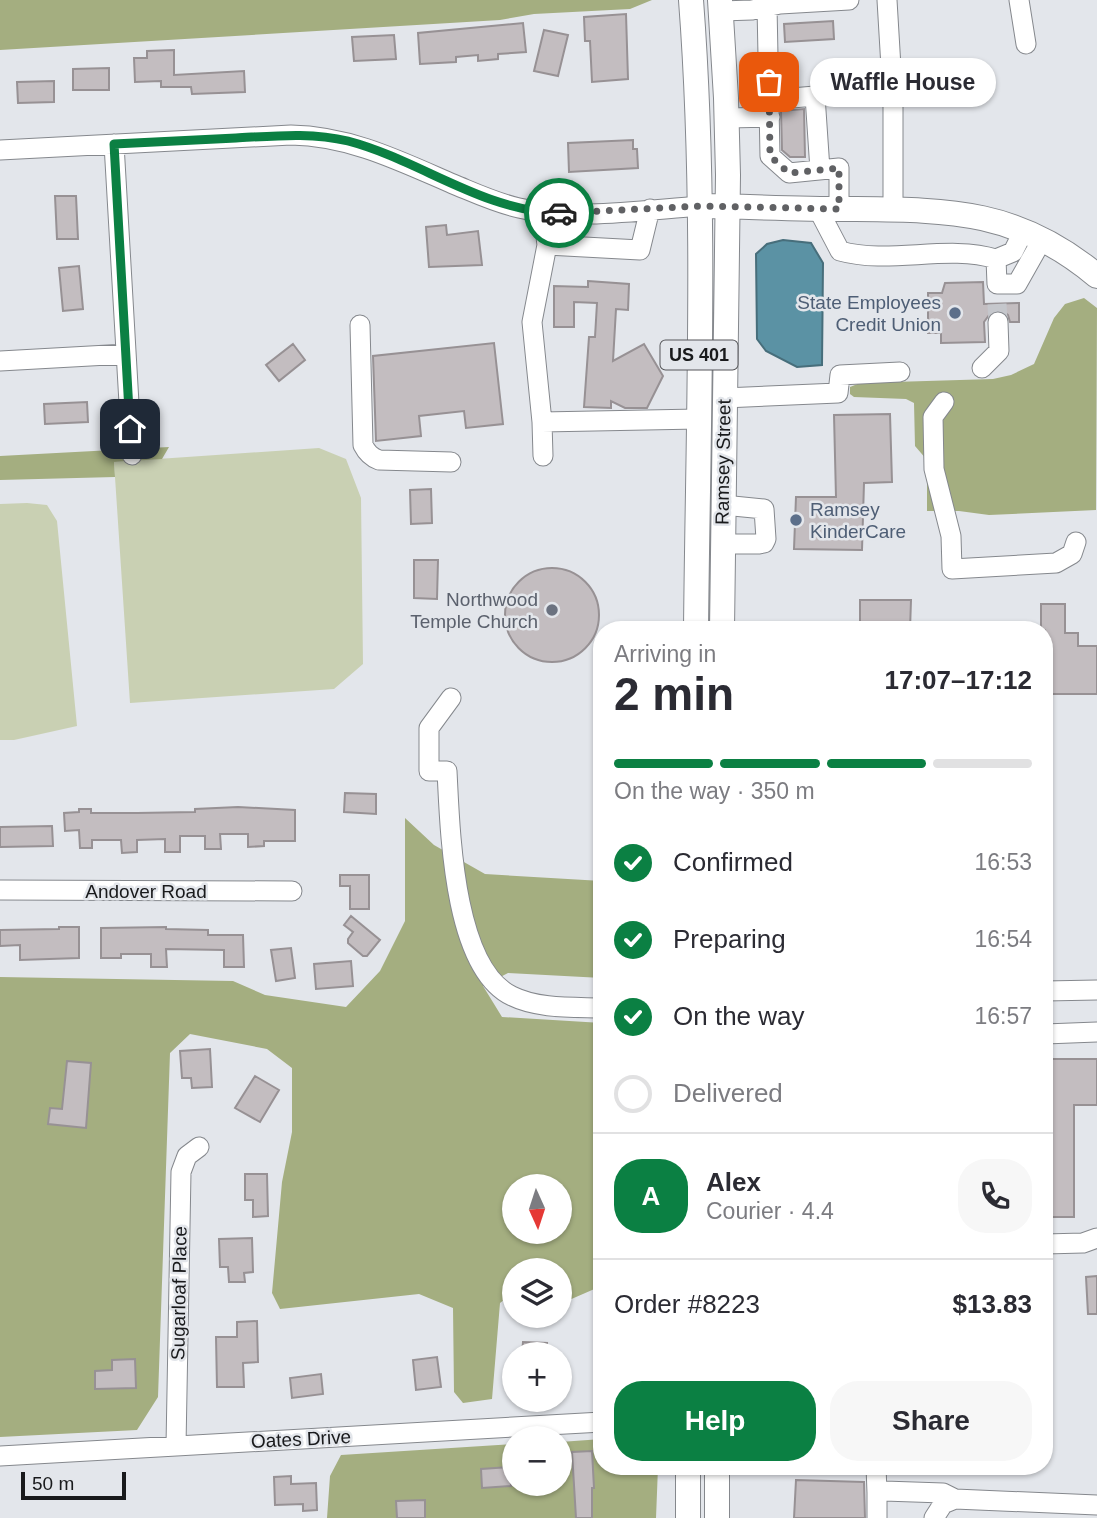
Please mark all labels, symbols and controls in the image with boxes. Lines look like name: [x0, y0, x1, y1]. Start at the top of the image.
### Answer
pin: [739, 52, 799, 112]
callout: Waffle House: [811, 57, 996, 106]
icon: bag: [750, 63, 788, 101]
text: Waffle House: [831, 69, 975, 95]
courier: [524, 178, 594, 248]
icon: car: [540, 194, 578, 232]
place label: State Employees Credit Union: [797, 292, 941, 335]
marker: State Employees Credit Union: [947, 305, 963, 321]
road number: US 401: [660, 340, 738, 370]
street label: Ramsey Street: [711, 398, 735, 525]
pin: [100, 399, 160, 459]
icon: home: [111, 410, 149, 448]
place label: Ramsey KinderCare: [810, 499, 906, 542]
marker: Ramsey KinderCare: [788, 512, 804, 528]
place label: Northwood Temple Church: [410, 589, 538, 632]
marker: Northwood Temple Church: [544, 602, 560, 618]
text: Arriving in: [614, 641, 716, 667]
text: 17:07–17:12: [885, 665, 1032, 695]
text: 2 min: [614, 668, 734, 720]
text: On the way · 350 m: [614, 778, 815, 804]
icon: check: [614, 844, 652, 882]
text: Confirmed: [673, 847, 793, 877]
text: 16:53: [974, 849, 1032, 875]
street label: Andover Road: [85, 881, 207, 902]
icon: check: [614, 921, 652, 959]
text: Preparing: [673, 924, 786, 954]
text: 16:54: [974, 926, 1032, 952]
icon: check: [614, 998, 652, 1036]
text: On the way: [673, 1001, 805, 1031]
text: 16:57: [974, 1003, 1032, 1029]
text: Delivered: [673, 1078, 783, 1108]
button: phone: [958, 1159, 1032, 1233]
text: Alex: [706, 1167, 761, 1197]
north arrow: [502, 1174, 572, 1244]
map controls: [502, 1174, 572, 1496]
text: A: [642, 1181, 660, 1211]
text: Courier · 4.4: [706, 1198, 834, 1224]
street label: Sugarloaf Place: [167, 1226, 191, 1360]
button: layers: [502, 1258, 572, 1328]
text: Order #8223: [614, 1289, 760, 1319]
text: $13.83: [952, 1289, 1032, 1319]
button: +: [502, 1342, 572, 1412]
button: Help: [614, 1381, 816, 1461]
button: Share: [830, 1381, 1032, 1461]
street label: Oates Drive: [250, 1426, 352, 1452]
button: −: [502, 1426, 572, 1496]
scale bar: [21, 1469, 126, 1501]
text: 50 m: [32, 1473, 74, 1494]

